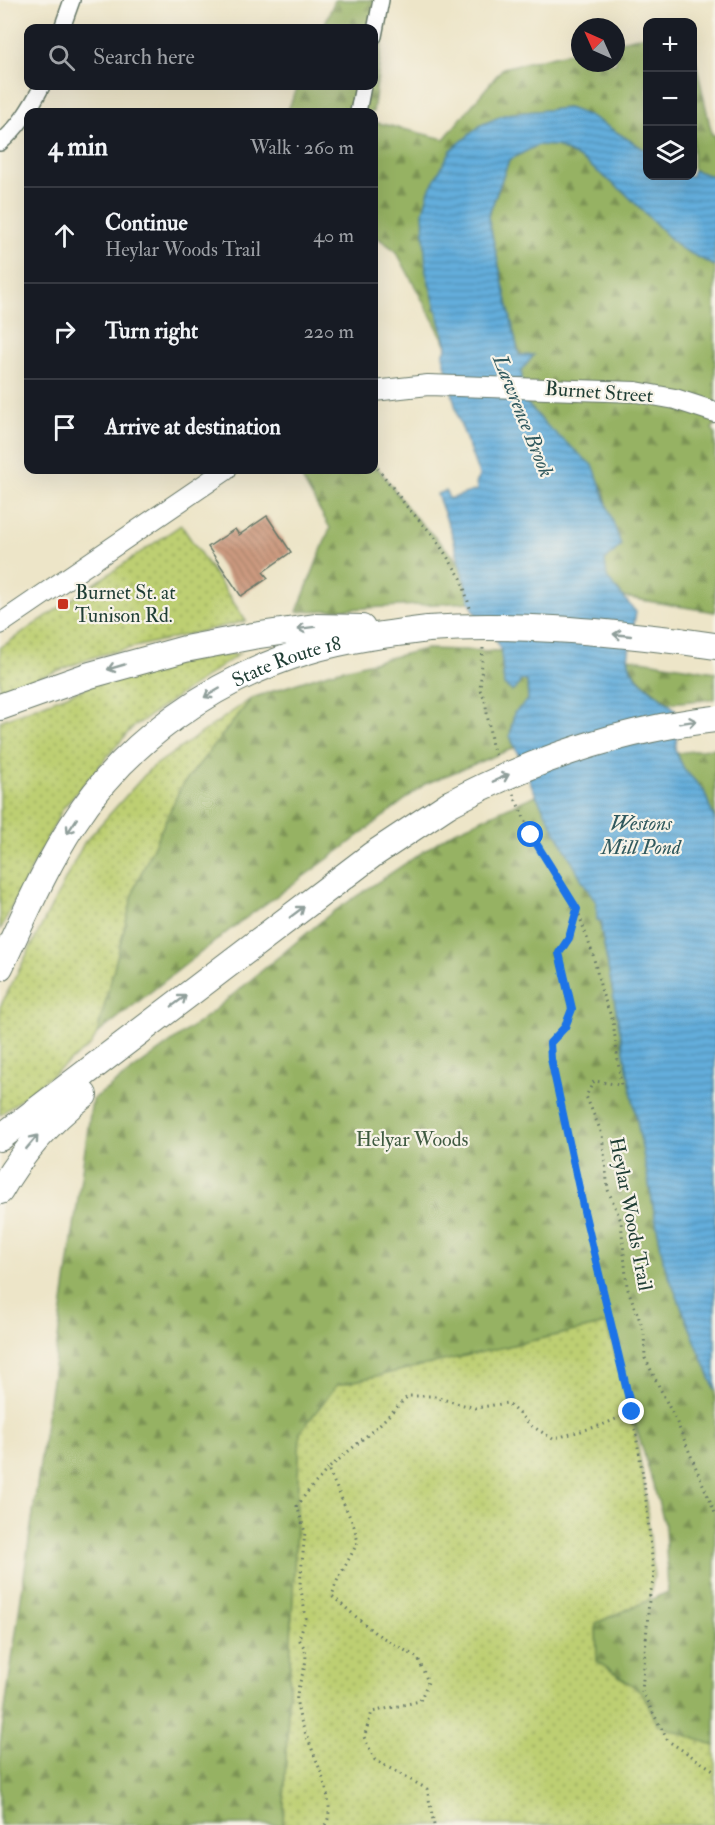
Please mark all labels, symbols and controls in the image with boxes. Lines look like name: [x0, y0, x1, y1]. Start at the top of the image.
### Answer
north arrow: [571, 18, 625, 72]
map controls: [643, 18, 697, 180]
button: +: [643, 18, 697, 72]
search box: [24, 24, 378, 90]
icon: search: [45, 41, 78, 74]
text: Search here: [93, 43, 195, 71]
button: −: [643, 72, 697, 126]
button: layers: [643, 126, 697, 180]
text: 4 min: [48, 131, 108, 163]
text: Walk · 260 m: [250, 135, 354, 160]
text: Continue: [105, 209, 188, 237]
icon: ahead: [48, 219, 81, 252]
text: 40 m: [313, 223, 354, 248]
text: Heylar Woods Trail: [105, 237, 261, 262]
icon: right: [48, 315, 81, 348]
text: Turn right: [105, 317, 198, 345]
text: 220 m: [304, 319, 354, 344]
water label: Lawrence Brook: [486, 350, 560, 481]
street label: Burnet Street: [544, 376, 654, 408]
icon: arrive: [48, 411, 81, 444]
text: Arrive at destination: [105, 413, 281, 441]
place label: Burnet St. at Tunison Rd.: [75, 580, 176, 628]
marker: Burnet St. at Tunison Rd.: [56, 597, 70, 611]
one-way arrow: [297, 623, 317, 634]
one-way arrow: [612, 629, 632, 640]
street label: State Route 18: [228, 630, 343, 692]
one-way arrow: [107, 662, 126, 673]
one-way arrow: [204, 687, 221, 699]
one-way arrow: [677, 717, 697, 728]
one-way arrow: [492, 772, 510, 783]
water label: Westons Mill Pond: [599, 810, 682, 861]
one-way arrow: [66, 817, 79, 834]
route start: [517, 821, 543, 847]
one-way arrow: [289, 906, 305, 919]
one-way arrow: [170, 995, 186, 1008]
park label: Helyar Woods: [356, 1127, 469, 1152]
one-way arrow: [26, 1135, 39, 1151]
street label: Heylar Woods Trail: [604, 1135, 658, 1293]
route end: [618, 1398, 644, 1424]

